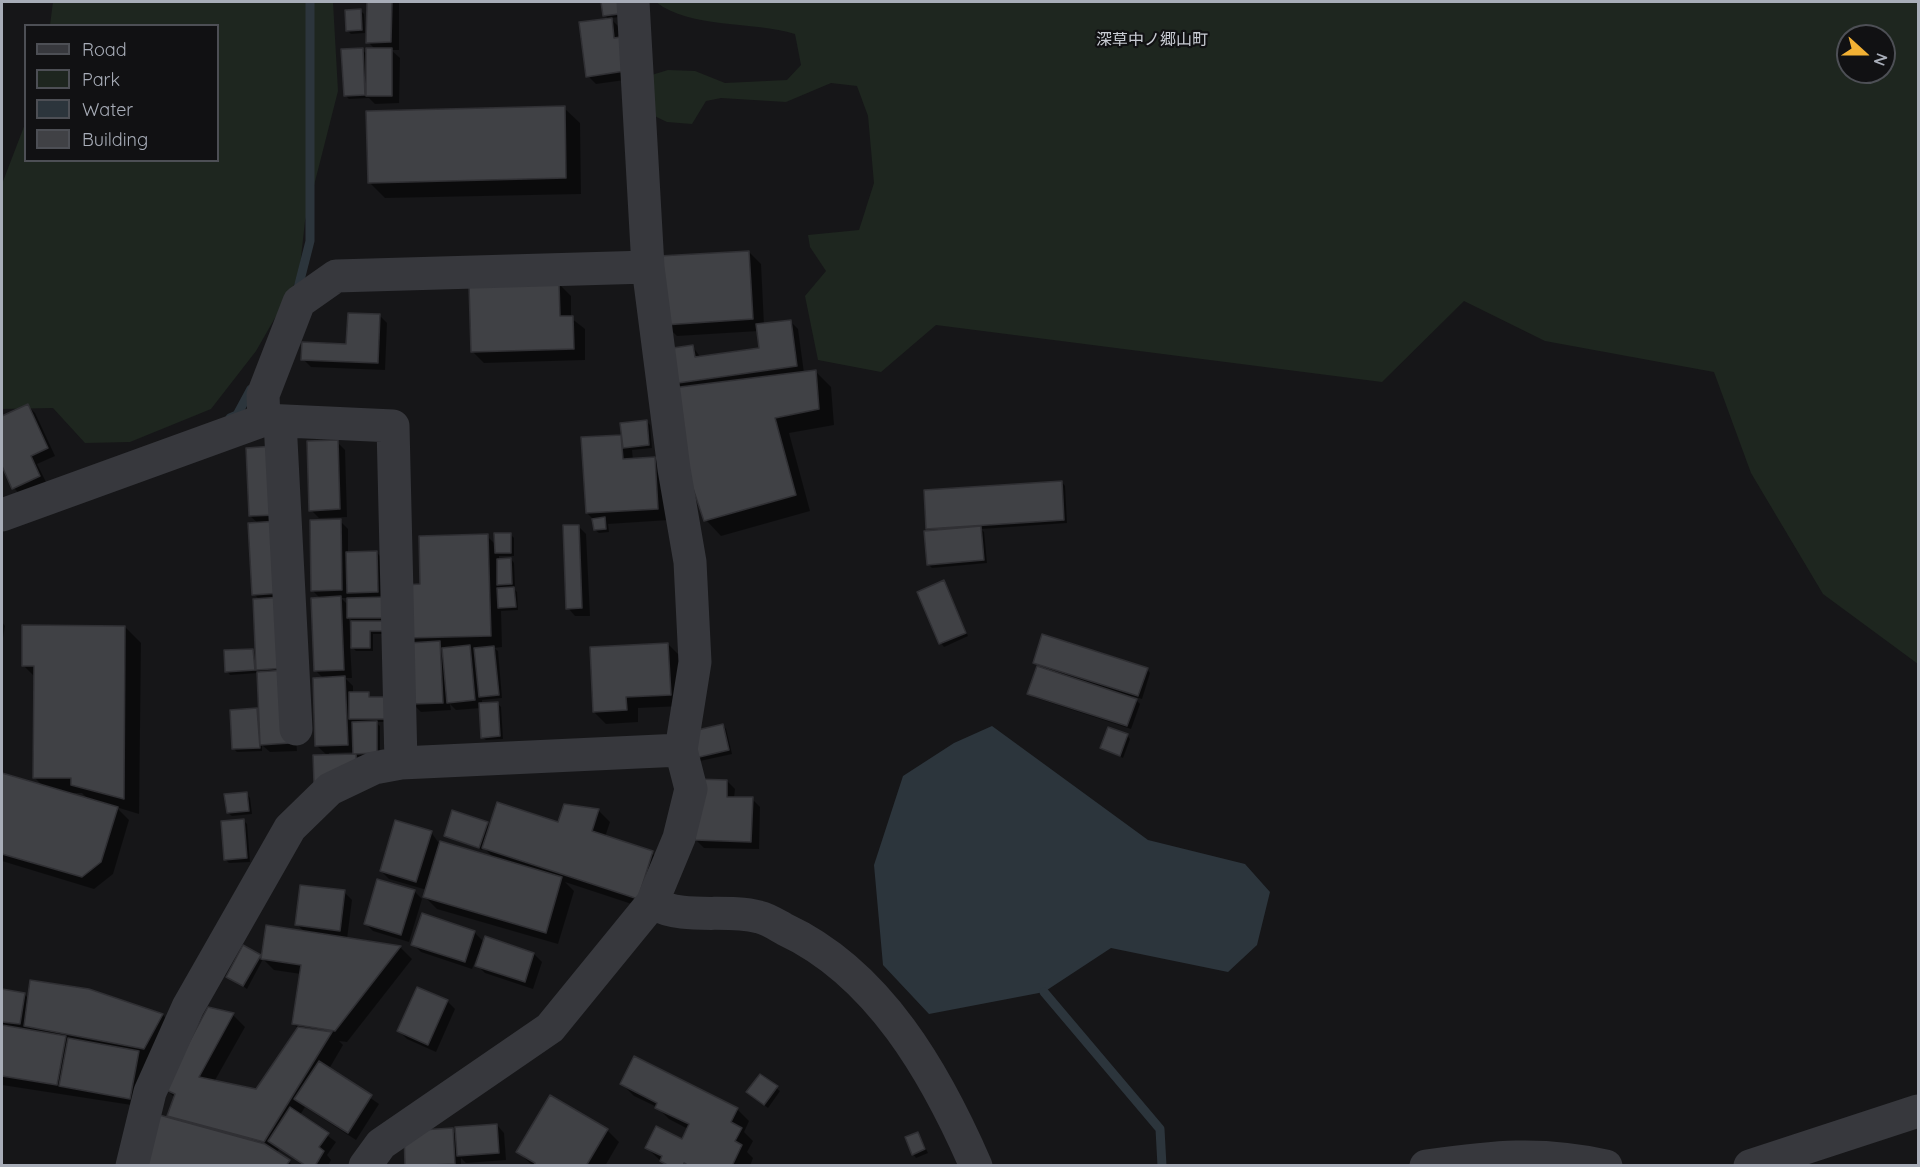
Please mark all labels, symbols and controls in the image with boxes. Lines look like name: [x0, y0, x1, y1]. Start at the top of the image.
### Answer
legend: [24, 24, 219, 162]
north arrow: [1836, 24, 1896, 84]
district label: 深草中ノ郷山町: [1096, 30, 1208, 50]
text: Road: [82, 38, 127, 61]
text: N: [1869, 51, 1892, 69]
text: Park: [82, 68, 120, 91]
text: Water: [82, 98, 133, 121]
text: Building: [82, 128, 148, 151]

